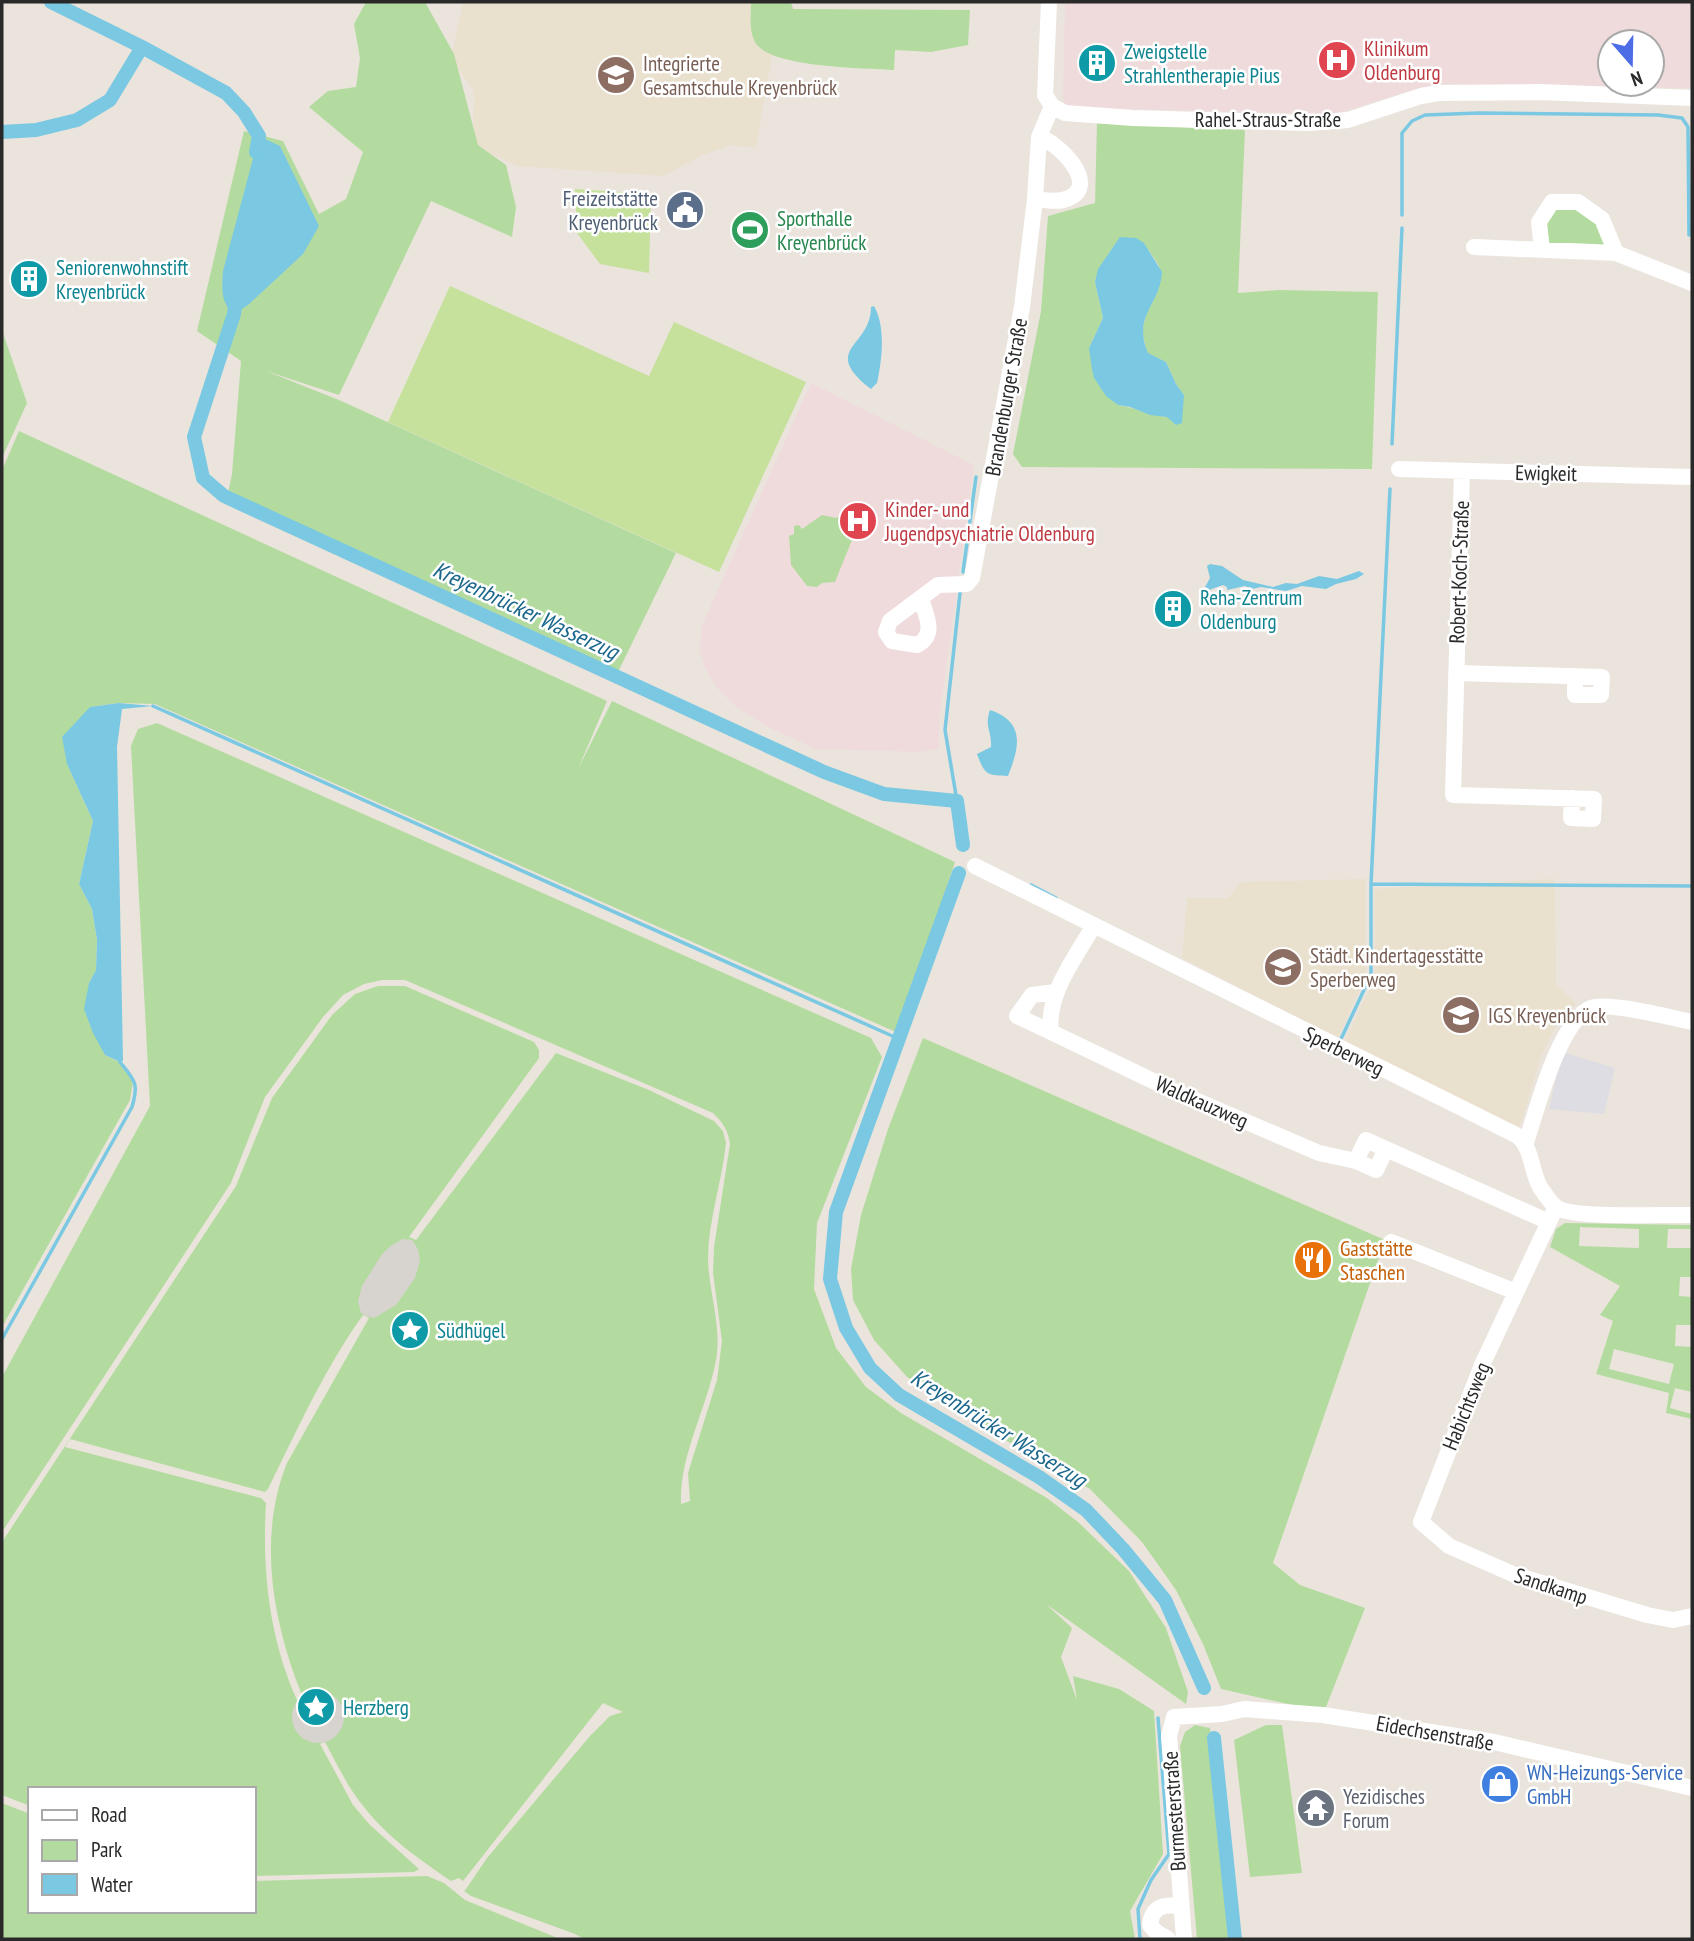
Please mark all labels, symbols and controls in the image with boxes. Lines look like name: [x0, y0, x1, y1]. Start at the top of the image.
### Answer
north arrow: [1596, 28, 1666, 98]
place label: Klinikum Oldenburg: [1364, 35, 1440, 86]
place label: Zweigstelle Strahlentherapie Pius: [1124, 38, 1280, 89]
hospital icon: Klinikum Oldenburg: [1316, 39, 1358, 81]
building icon: Zweigstelle Strahlentherapie Pius: [1076, 42, 1118, 84]
place label: Integrierte Gesamtschule Kreyenbrück: [643, 50, 837, 101]
school or university icon: Integrierte Gesamtschule Kreyenbrück: [595, 54, 637, 96]
text: N: [1628, 66, 1646, 92]
street label: Rahel-Straus-Straße: [1195, 106, 1341, 133]
place label: Freizeitstätte Kreyenbrück: [563, 185, 658, 236]
public building icon: Freizeitstätte Kreyenbrück: [664, 189, 706, 231]
place label: Sporthalle Kreyenbrück: [777, 205, 866, 256]
sports icon: Sporthalle Kreyenbrück: [729, 209, 771, 251]
place label: Seniorenwohnstift Kreyenbrück: [56, 254, 188, 305]
building icon: Seniorenwohnstift Kreyenbrück: [8, 258, 50, 300]
street label: Brandenburger Straße: [979, 316, 1033, 478]
street label: Ewigkeit: [1515, 459, 1577, 487]
place label: Kinder- und Jugendpsychiatrie Oldenburg: [884, 496, 1095, 547]
hospital icon: Kinder- und Jugendpsychiatrie Oldenburg: [837, 500, 879, 542]
street label: Robert-Koch-Straße: [1443, 500, 1475, 644]
water label: Kreyenbrücker Wasserzug: [429, 554, 625, 667]
place label: Reha-Zentrum Oldenburg: [1200, 584, 1302, 635]
building icon: Reha-Zentrum Oldenburg: [1152, 588, 1194, 630]
place label: Städt. Kindertagesstätte Sperberweg: [1310, 942, 1483, 993]
school or university icon: Städt. Kindertagesstätte Sperberweg: [1262, 946, 1304, 988]
school or university icon: IGS Kreyenbrück: [1440, 994, 1482, 1036]
place label: IGS Kreyenbrück: [1488, 1002, 1606, 1029]
street label: Sperberweg: [1299, 1020, 1389, 1082]
street label: Waldkauzweg: [1151, 1070, 1253, 1134]
place label: Gaststätte Staschen: [1340, 1235, 1413, 1286]
restaurant icon: Gaststätte Staschen: [1292, 1239, 1334, 1281]
place icon: Südhügel: [389, 1309, 431, 1351]
place label: Südhügel: [437, 1317, 505, 1344]
street label: Habichtsweg: [1436, 1358, 1496, 1454]
water label: Kreyenbrücker Wasserzug: [906, 1362, 1094, 1495]
street label: Sandkamp: [1511, 1562, 1591, 1610]
place icon: Herzberg: [295, 1686, 337, 1728]
place label: Herzberg: [343, 1694, 409, 1721]
street label: Eidechsenstraße: [1374, 1709, 1496, 1757]
street label: Burmesterstraße: [1156, 1750, 1192, 1872]
place label: WN-Heizungs-Service GmbH: [1527, 1759, 1683, 1810]
shop icon: WN-Heizungs-Service GmbH: [1479, 1763, 1521, 1805]
place label: Yezidisches Forum: [1343, 1783, 1425, 1834]
legend: [28, 1787, 256, 1913]
temple icon: Yezidisches Forum: [1295, 1787, 1337, 1829]
text: Road: [91, 1801, 127, 1828]
text: Park: [91, 1836, 122, 1863]
text: Water: [91, 1871, 133, 1898]

